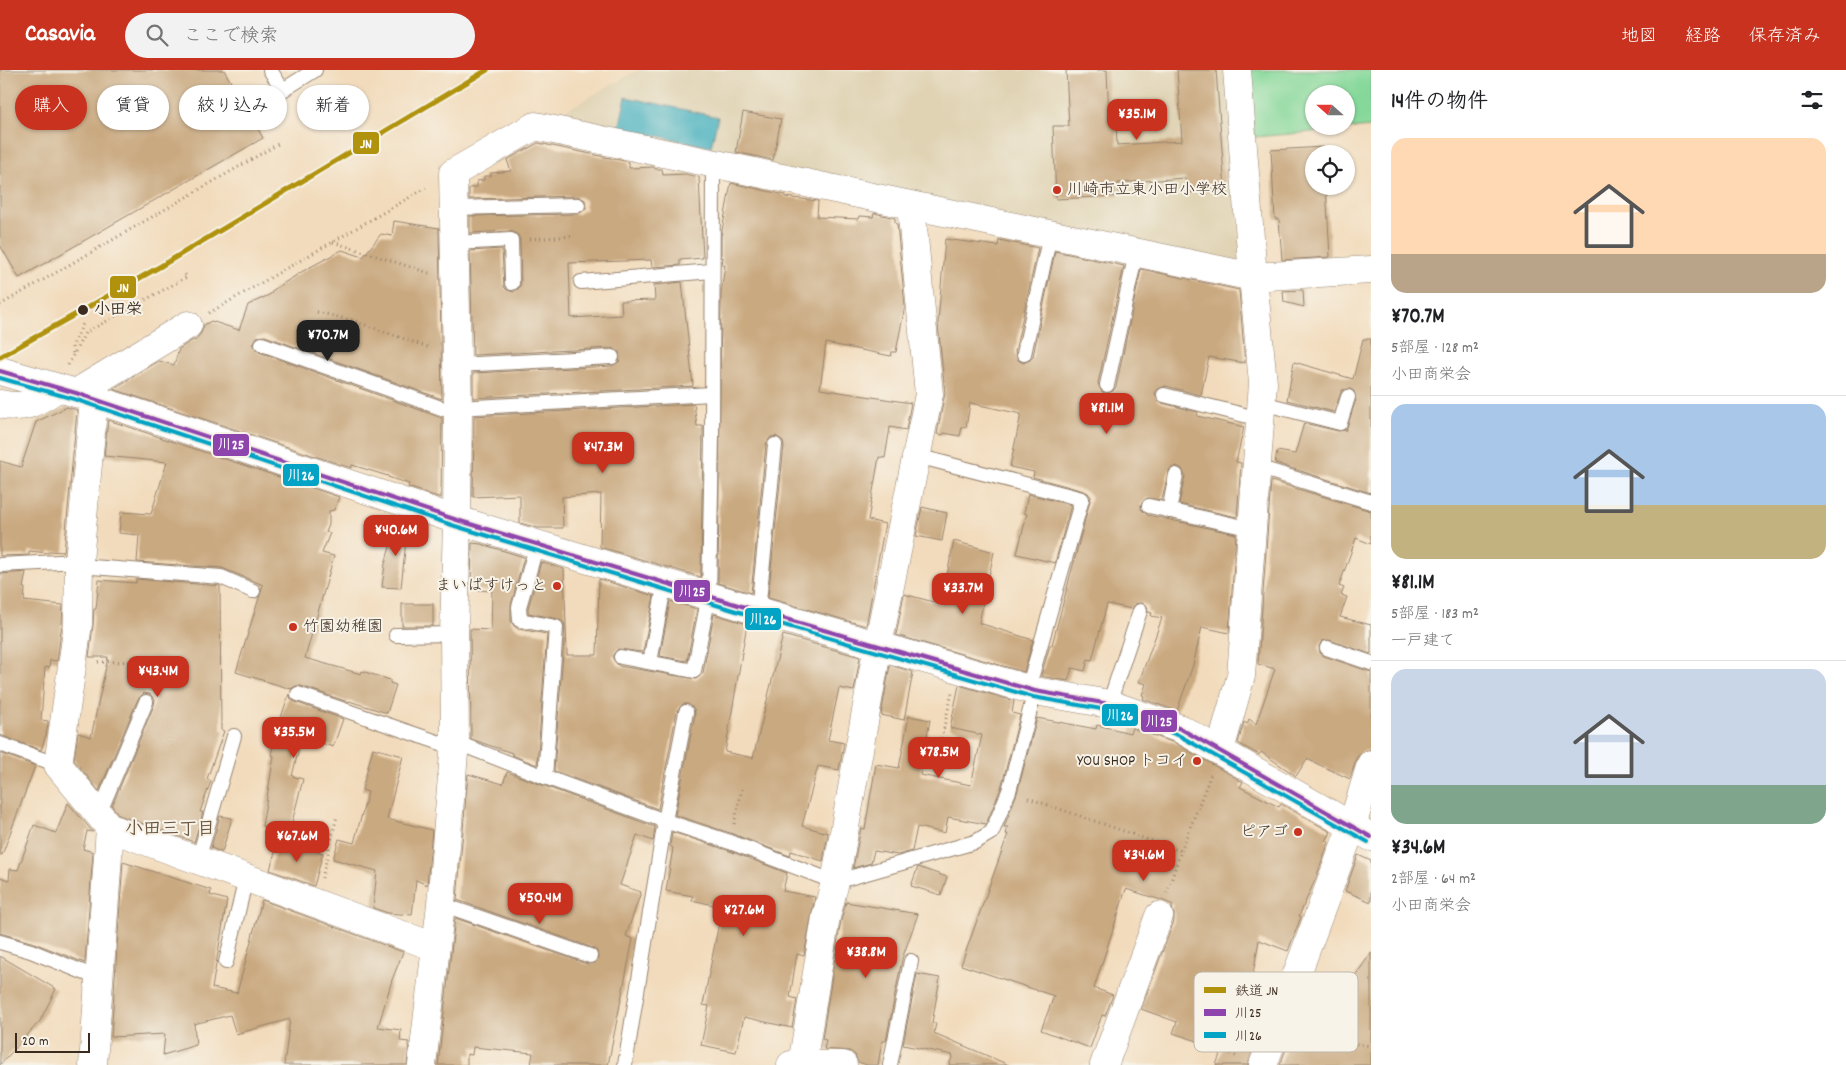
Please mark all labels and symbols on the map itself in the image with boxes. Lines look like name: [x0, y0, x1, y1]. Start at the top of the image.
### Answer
north arrow: [1305, 85, 1355, 135]
pin: ¥35.1M: [1096, 98, 1178, 141]
line badge: JN: [352, 131, 380, 155]
text: JN: [360, 135, 372, 155]
place label: 川崎市立東小田小学校: [1067, 179, 1227, 202]
marker: 川崎市立東小田小学校: [1051, 184, 1063, 196]
line badge: JN: [109, 275, 137, 299]
text: JN: [117, 279, 129, 299]
place label: 小田栄: [94, 299, 142, 322]
marker: 小田栄: [76, 303, 90, 317]
pin: ¥70.7M: [287, 320, 369, 362]
pin: ¥81.1M: [1066, 392, 1148, 435]
pin: ¥47.3M: [562, 432, 644, 474]
line badge: 川25: [212, 433, 250, 457]
text: 川25: [218, 436, 245, 456]
line badge: 川26: [282, 463, 320, 487]
text: 川26: [288, 467, 315, 487]
pin: ¥40.6M: [355, 514, 437, 557]
pin: ¥33.7M: [922, 572, 1004, 615]
place label: まいばすけっと: [435, 575, 547, 598]
line badge: 川25: [673, 579, 711, 603]
marker: まいばすけっと: [551, 580, 563, 592]
text: 川25: [679, 583, 706, 603]
line badge: 川26: [744, 607, 782, 631]
text: 川26: [750, 611, 777, 631]
place label: 竹園幼稚園: [303, 616, 383, 639]
marker: 竹園幼稚園: [287, 621, 299, 633]
pin: ¥43.4M: [117, 656, 199, 698]
line badge: 川26: [1101, 703, 1139, 727]
text: 川26: [1107, 707, 1134, 727]
line badge: 川25: [1140, 709, 1178, 733]
text: 川25: [1146, 713, 1173, 733]
pin: ¥35.5M: [253, 716, 335, 759]
pin: ¥78.5M: [898, 736, 980, 779]
place label: YOU SHOP トコイ: [1077, 750, 1187, 773]
marker: YOU SHOP トコイ: [1191, 755, 1203, 767]
district label: 小田三丁目: [125, 818, 215, 843]
pin: ¥67.6M: [256, 820, 338, 863]
place label: ピアゴ: [1240, 821, 1288, 844]
marker: ピアゴ: [1292, 826, 1304, 838]
pin: ¥34.6M: [1103, 840, 1185, 882]
pin: ¥50.4M: [499, 882, 581, 925]
pin: ¥27.6M: [703, 894, 785, 937]
pin: ¥38.8M: [825, 936, 907, 979]
legend: [1194, 972, 1358, 1052]
text: 鉄道 JN: [1235, 982, 1278, 1002]
text: 川25: [1235, 1004, 1262, 1024]
text: 川26: [1235, 1027, 1262, 1047]
scale bar: [15, 1030, 90, 1053]

